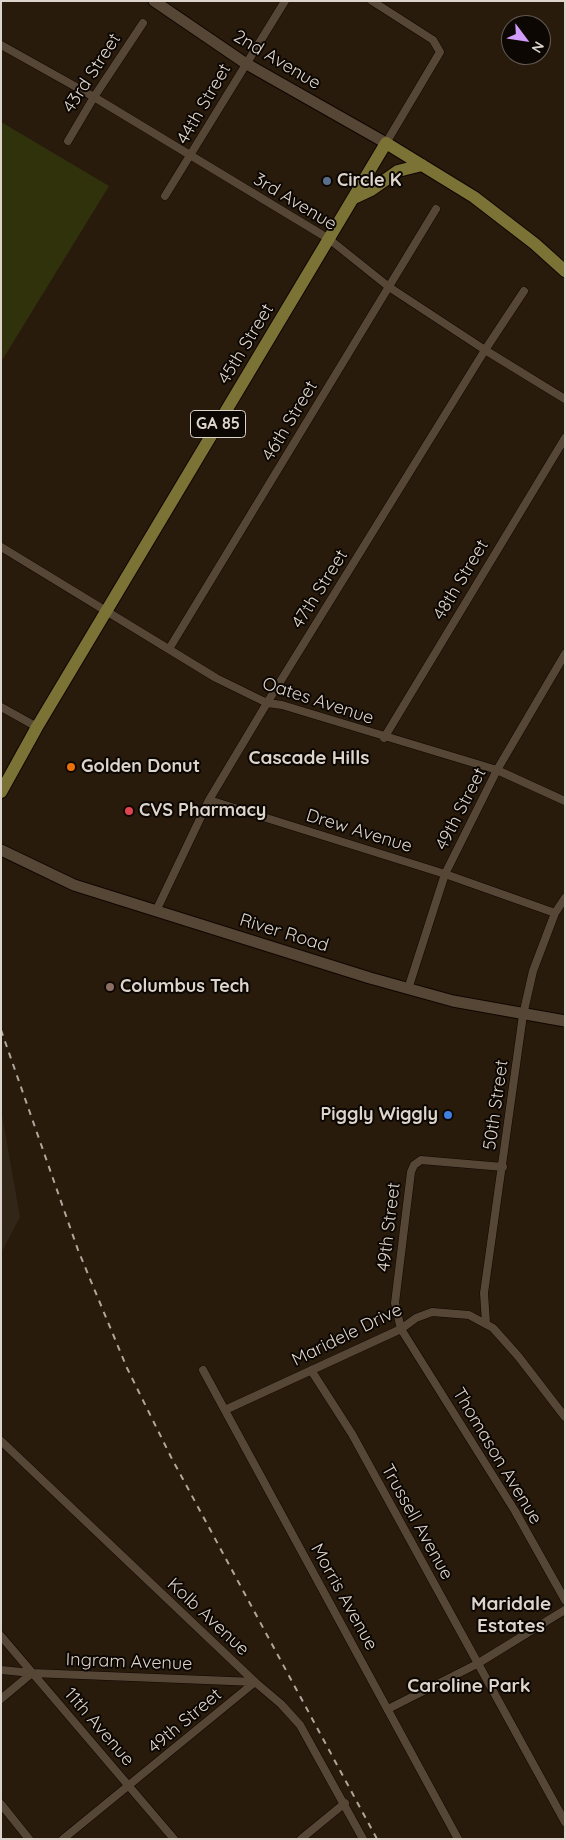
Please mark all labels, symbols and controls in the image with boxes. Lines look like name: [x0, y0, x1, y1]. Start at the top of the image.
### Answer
north arrow: [501, 15, 551, 65]
street label: 2nd Avenue: [230, 26, 324, 94]
street label: 43rd Street: [58, 29, 126, 117]
text: N: [528, 38, 548, 56]
street label: 44th Street: [172, 60, 236, 148]
street label: 3rd Avenue: [249, 169, 341, 235]
place label: Circle K: [337, 170, 401, 192]
marker: Circle K: [321, 175, 333, 187]
street label: 45th Street: [214, 300, 278, 388]
street label: 46th Street: [258, 377, 322, 465]
road number: GA 85: [190, 410, 246, 438]
street label: 48th Street: [429, 536, 493, 624]
street label: 47th Street: [287, 546, 353, 632]
street label: Oates Avenue: [260, 673, 376, 729]
district label: Cascade Hills: [249, 747, 369, 769]
place label: Golden Donut: [81, 756, 200, 778]
marker: Golden Donut: [65, 761, 77, 773]
street label: 49th Street: [431, 764, 491, 854]
place label: CVS Pharmacy: [139, 800, 266, 822]
marker: CVS Pharmacy: [123, 805, 135, 817]
street label: Drew Avenue: [303, 805, 415, 857]
street label: River Road: [237, 909, 331, 957]
place label: Columbus Tech: [120, 976, 250, 998]
marker: Columbus Tech: [104, 981, 116, 993]
street label: 50th Street: [479, 1058, 513, 1152]
place label: Piggly Wiggly: [320, 1104, 438, 1126]
marker: Piggly Wiggly: [442, 1109, 454, 1121]
street label: 49th Street: [373, 1181, 405, 1273]
street label: Maridele Drive: [288, 1299, 406, 1371]
street label: Thomason Avenue: [448, 1384, 546, 1528]
street label: Trussell Avenue: [376, 1460, 458, 1584]
street label: Morris Avenue: [306, 1540, 382, 1654]
street label: Kolb Avenue: [163, 1574, 253, 1660]
district label: Maridale Estates: [471, 1593, 551, 1637]
street label: Ingram Avenue: [65, 1649, 193, 1675]
district label: Caroline Park: [407, 1675, 531, 1697]
street label: 11th Avenue: [59, 1684, 139, 1770]
street label: 49th Street: [144, 1684, 226, 1758]

